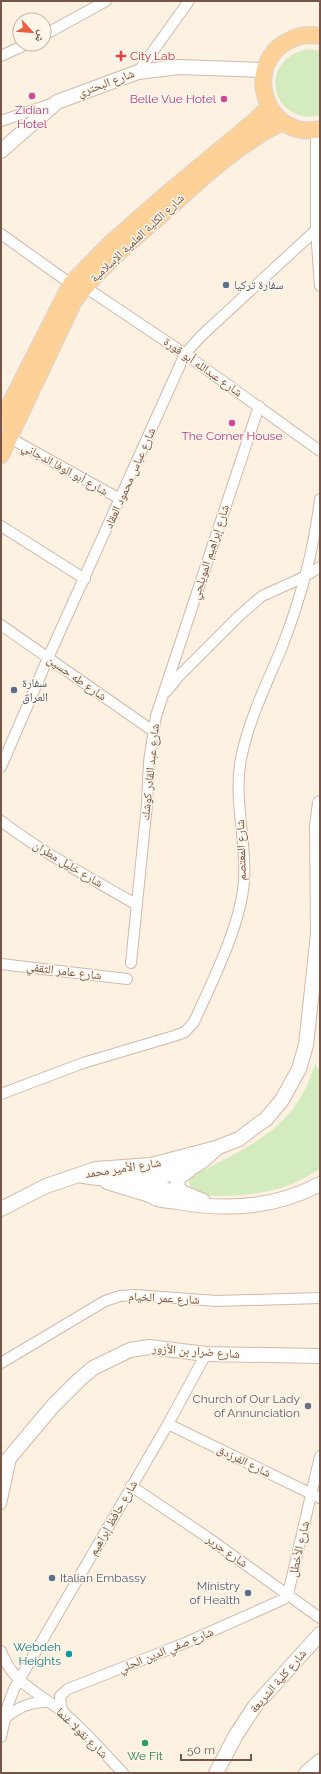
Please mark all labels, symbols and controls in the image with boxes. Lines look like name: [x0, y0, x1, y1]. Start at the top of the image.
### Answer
north arrow: [12, 12, 52, 52]
text: ش: [31, 28, 49, 45]
place label: City Lab: [130, 49, 175, 63]
marker: City Lab: [115, 50, 127, 62]
street label: شارع البحتري: [76, 66, 137, 103]
marker: Zidian Hotel: [27, 91, 37, 101]
place label: Belle Vue Hotel: [130, 92, 217, 106]
marker: Belle Vue Hotel: [219, 94, 229, 104]
place label: Zidian Hotel: [15, 103, 49, 131]
street label: شارع الكلية العلمية الإسلامية: [87, 191, 188, 286]
place label: سفارة تركيا: [234, 278, 284, 292]
marker: سفارة تركيا: [221, 280, 231, 290]
street label: شارع عبدالله أبو قورة: [160, 335, 245, 400]
marker: The Corner House: [227, 418, 237, 428]
street label: شارع عباس محمود العقاد: [101, 425, 159, 531]
place label: The Corner House: [182, 429, 282, 443]
street label: شارع أبو الوفا الدجاني: [18, 440, 111, 501]
street label: شارع إبراهيم المويلحي: [188, 503, 235, 602]
street label: شارع طه حسين: [44, 652, 109, 704]
place label: سفارة العراق: [22, 676, 48, 704]
marker: سفارة العراق: [9, 685, 19, 695]
street label: شارع عبد القادر كوشك: [138, 723, 163, 821]
street label: شارع المعتصم: [233, 819, 250, 881]
street label: شارع خليل مطران: [30, 838, 105, 891]
street label: شارع عامر الثقفي: [25, 959, 102, 986]
street label: شارع الأمير محمد: [84, 1155, 162, 1182]
street label: شارع عمر الخيام: [128, 1289, 200, 1308]
street label: شارع ضرار بن الأزور: [151, 1341, 240, 1362]
place label: Church of Our Lady of Annunciation: [193, 1392, 300, 1420]
marker: Church of Our Lady of Annunciation: [303, 1401, 313, 1411]
street label: شارع الفرزدق: [214, 1442, 273, 1481]
street label: شارع حافظ إبراهيم: [86, 1478, 141, 1559]
street label: شارع الأخطل: [286, 1519, 313, 1579]
street label: شارع جرير: [202, 1531, 250, 1571]
place label: Italian Embassy: [60, 1571, 147, 1585]
marker: Italian Embassy: [47, 1573, 57, 1583]
place label: Ministry of Health: [190, 1579, 240, 1607]
marker: Ministry of Health: [243, 1588, 253, 1598]
street label: شارع صفي الدين الحلي: [116, 1625, 217, 1678]
place label: Webdeh Heights: [13, 1640, 61, 1668]
street label: شارع كلية الشريعة: [247, 1646, 310, 1716]
marker: Webdeh Heights: [64, 1649, 74, 1659]
street label: شارع نقولا غنما: [53, 1705, 111, 1762]
scale bar: [181, 1736, 251, 1762]
marker: We Fit: [140, 1738, 150, 1748]
text: 50 m: [187, 1743, 215, 1757]
place label: We Fit: [127, 1749, 163, 1763]

